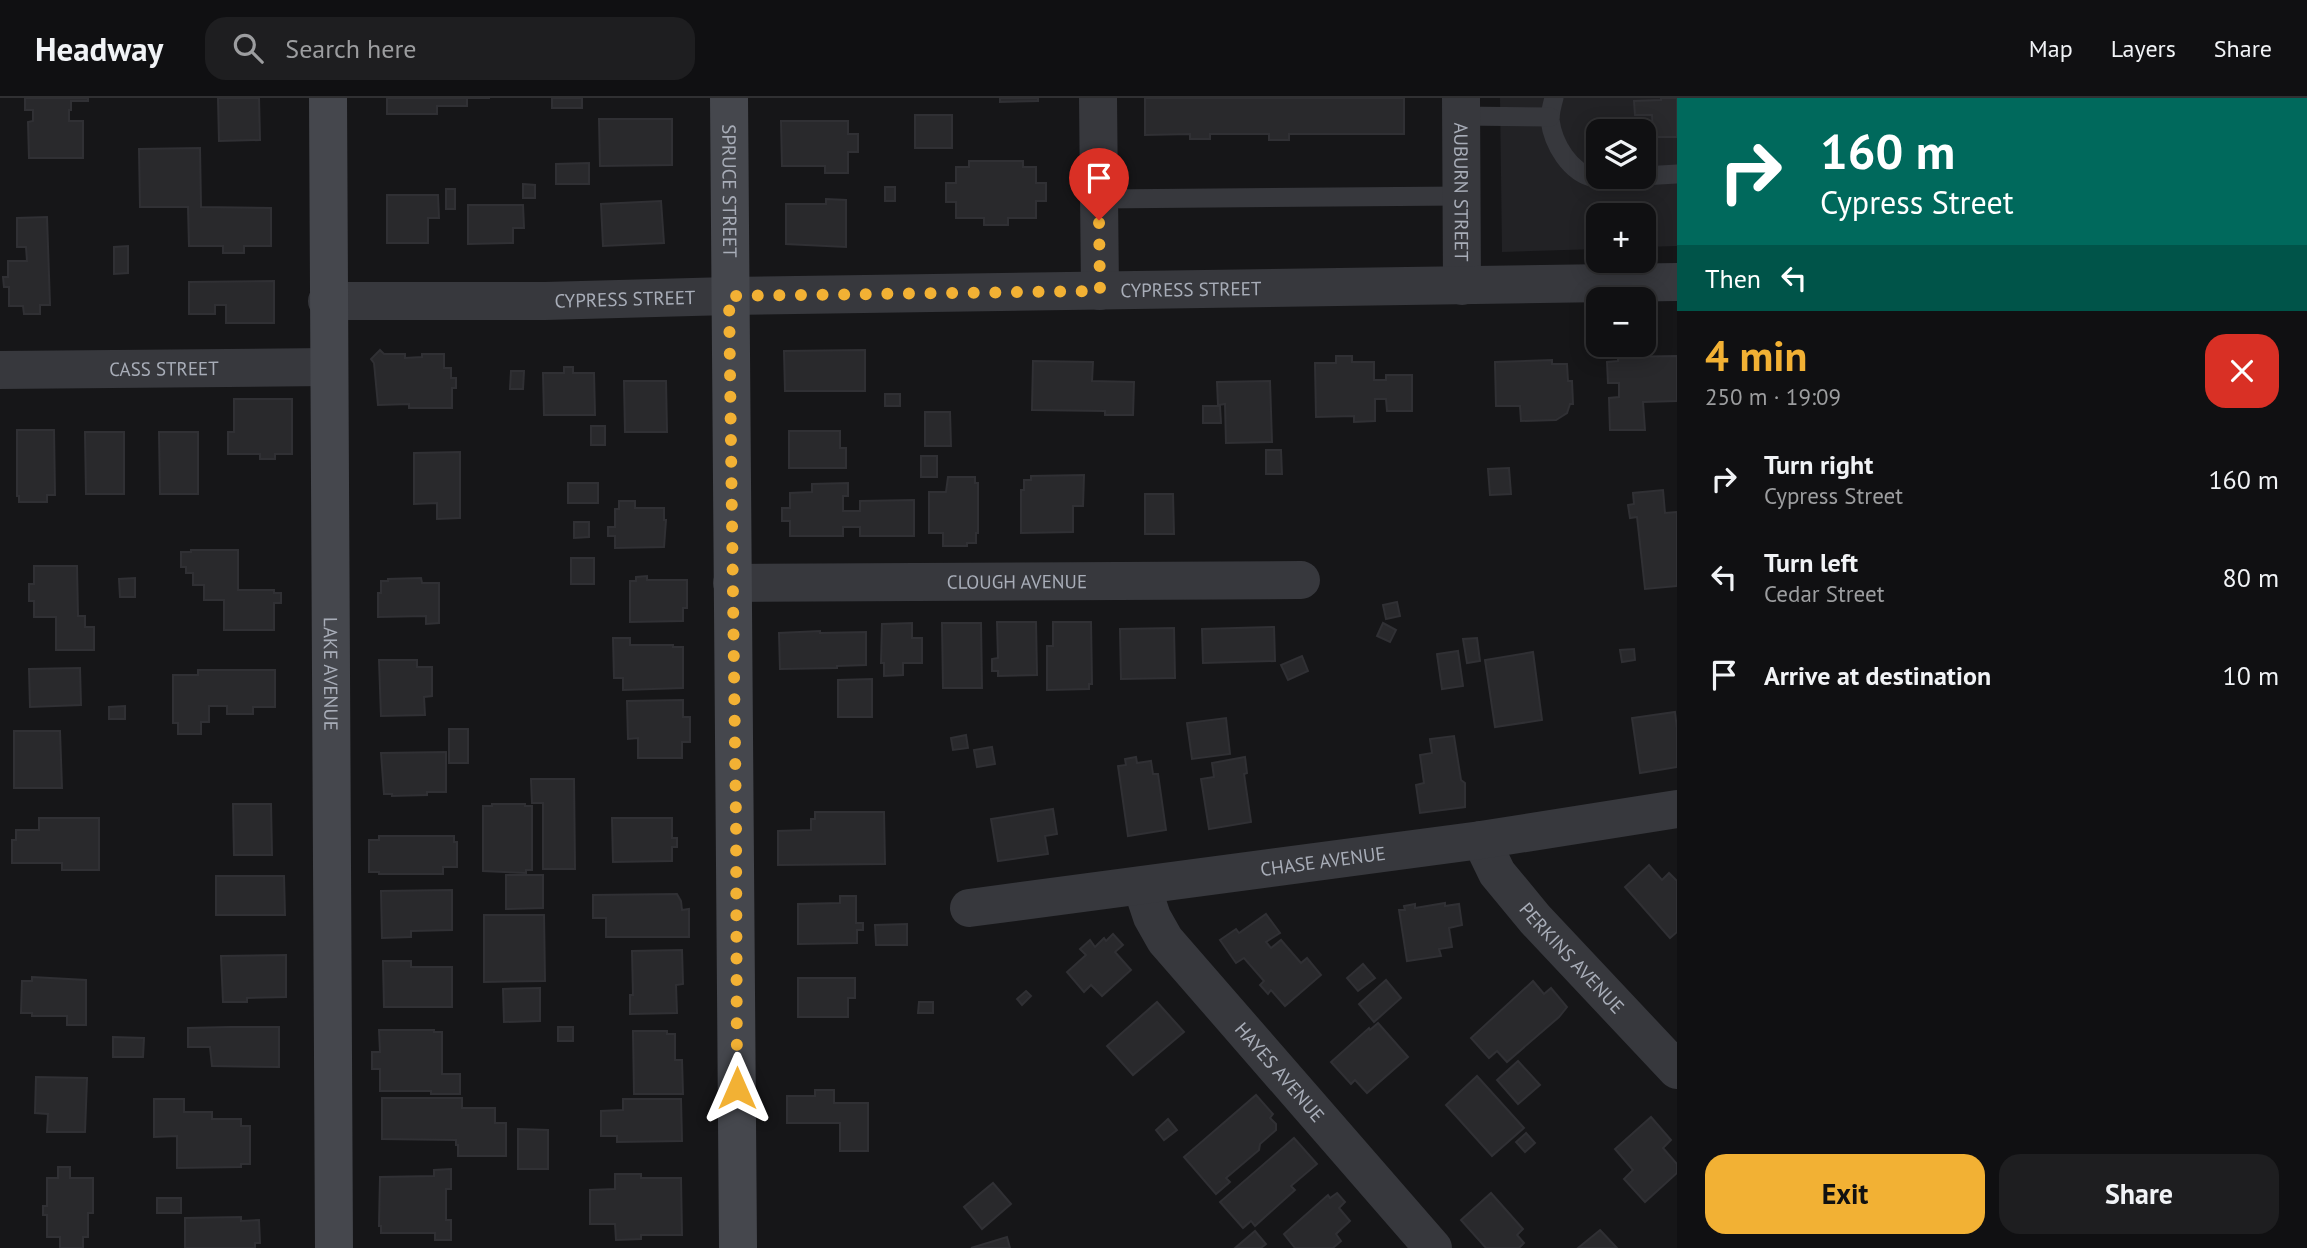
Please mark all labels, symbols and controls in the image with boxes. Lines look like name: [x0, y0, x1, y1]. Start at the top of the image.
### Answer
search box: [205, 17, 695, 80]
text: Headway: [35, 27, 163, 70]
icon: search: [229, 29, 267, 67]
text: Search here: [285, 32, 416, 65]
text: Map: [2029, 33, 2073, 64]
text: Layers: [2111, 33, 2176, 64]
text: Share: [2214, 33, 2272, 64]
map controls: [1586, 119, 1656, 357]
button: layers: [1586, 119, 1656, 189]
text: 160 m: [1820, 119, 1955, 183]
street label: AUBURN STREET: [1449, 122, 1474, 262]
street label: SPRUCE STREET: [717, 124, 742, 258]
icon: right: [1705, 126, 1796, 217]
pin: [1069, 148, 1129, 220]
icon: arrive: [1080, 159, 1118, 197]
text: Cypress Street: [1820, 181, 2014, 223]
button: +: [1586, 203, 1656, 273]
icon: left: [1775, 259, 1813, 297]
text: Then: [1705, 262, 1761, 295]
street label: CYPRESS STREET: [1120, 276, 1262, 302]
street label: CYPRESS STREET: [554, 285, 696, 313]
button: −: [1586, 287, 1656, 357]
text: 4 min: [1705, 328, 1807, 383]
button: close: [2205, 334, 2279, 408]
street label: CASS STREET: [109, 356, 219, 381]
text: 250 m · 19:09: [1705, 382, 1841, 411]
text: Turn right: [1764, 448, 1873, 481]
icon: right: [1705, 460, 1743, 498]
text: 160 m: [2208, 463, 2279, 496]
text: Cypress Street: [1764, 481, 1903, 510]
text: Turn left: [1764, 546, 1858, 579]
icon: left: [1705, 558, 1743, 596]
text: 80 m: [2223, 561, 2279, 594]
street label: CLOUGH AVENUE: [947, 569, 1087, 594]
text: Cedar Street: [1764, 579, 1885, 608]
street label: LAKE AVENUE: [319, 617, 343, 731]
icon: arrive: [1705, 656, 1743, 694]
text: Arrive at destination: [1764, 659, 1991, 692]
text: 10 m: [2223, 659, 2279, 692]
street label: CHASE AVENUE: [1259, 841, 1387, 881]
street label: PERKINS AVENUE: [1514, 898, 1630, 1018]
street label: HAYES AVENUE: [1230, 1017, 1330, 1127]
position arrow: [700, 1051, 774, 1125]
button: Exit: [1705, 1154, 1985, 1234]
button: Share: [1999, 1154, 2279, 1234]

